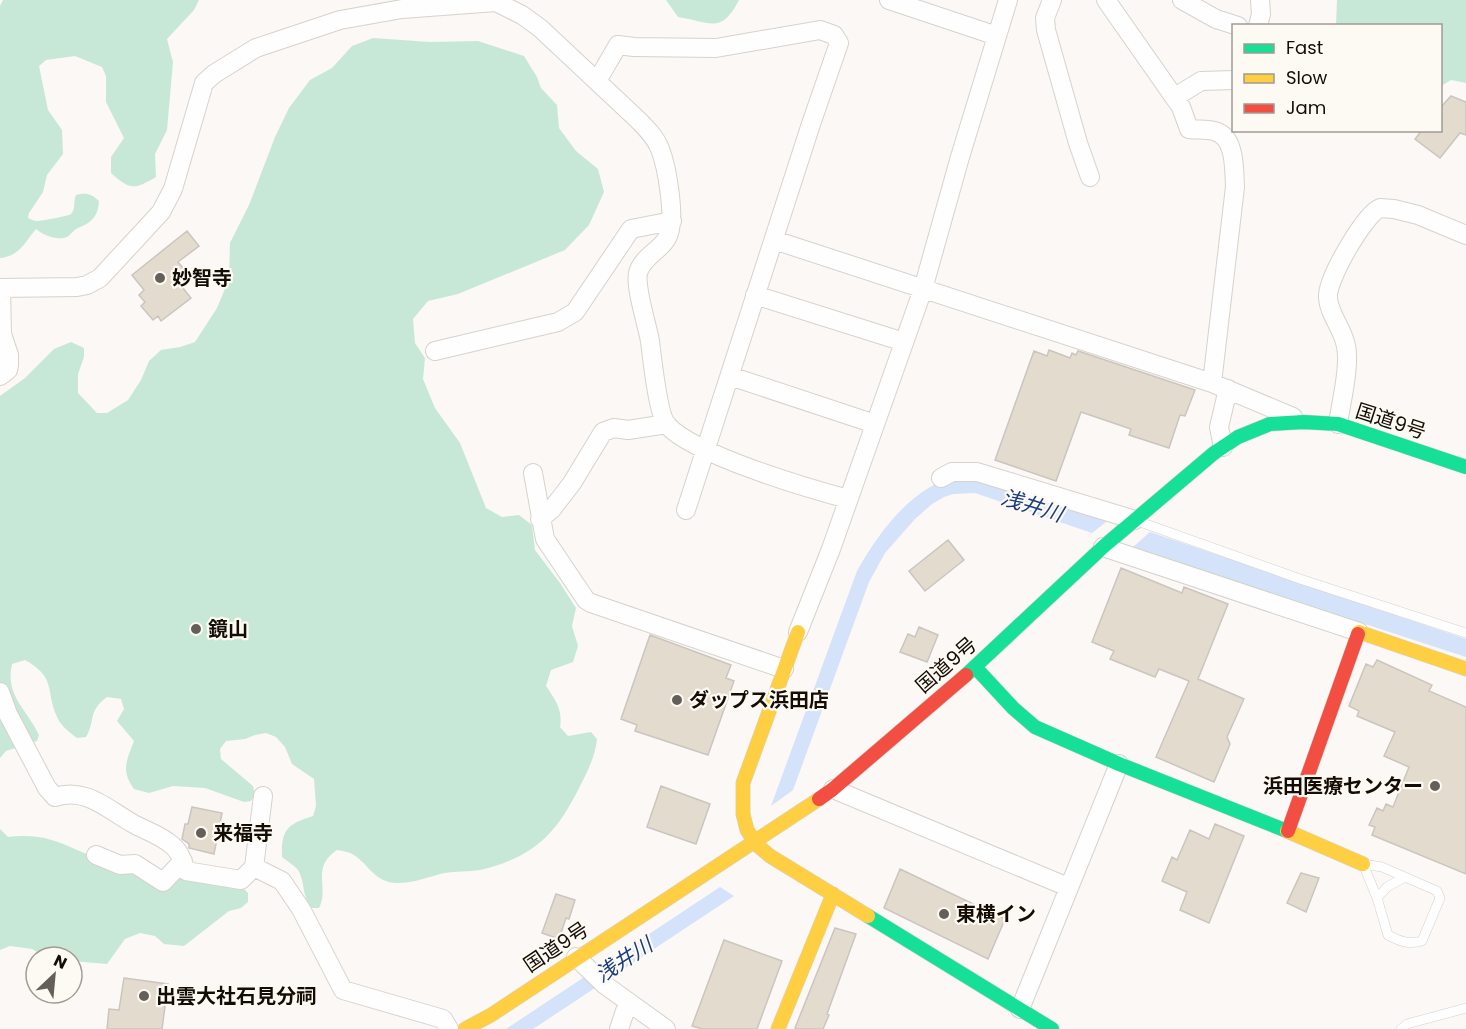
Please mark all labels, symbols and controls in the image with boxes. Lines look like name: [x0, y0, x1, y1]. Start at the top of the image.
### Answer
legend: [1232, 24, 1442, 132]
text: Fast: [1286, 35, 1323, 60]
text: Slow: [1286, 65, 1328, 90]
text: Jam: [1286, 95, 1326, 120]
place label: 妙智寺: [172, 264, 232, 292]
marker: 妙智寺: [153, 271, 167, 285]
street label: 国道9号: [1352, 396, 1430, 446]
water label: 浅井川: [998, 482, 1068, 529]
place label: 鏡山: [208, 615, 248, 643]
marker: 鏡山: [189, 622, 203, 636]
street label: 国道9号: [909, 631, 983, 699]
place label: ダップス浜田店: [689, 686, 829, 714]
marker: ダップス浜田店: [670, 693, 684, 707]
place label: 浜田医療センター: [1263, 772, 1423, 800]
marker: 浜田医療センター: [1428, 779, 1442, 793]
place label: 来福寺: [213, 819, 273, 847]
marker: 来福寺: [194, 826, 208, 840]
place label: 東横イン: [956, 900, 1036, 928]
marker: 東横イン: [937, 907, 951, 921]
street label: 国道9号: [518, 915, 594, 979]
water label: 浅井川: [589, 929, 660, 989]
north arrow: [24, 945, 84, 1005]
text: N: [50, 949, 71, 975]
place label: 出雲大社石見分祠: [156, 982, 316, 1010]
marker: 出雲大社石見分祠: [137, 989, 151, 1003]

